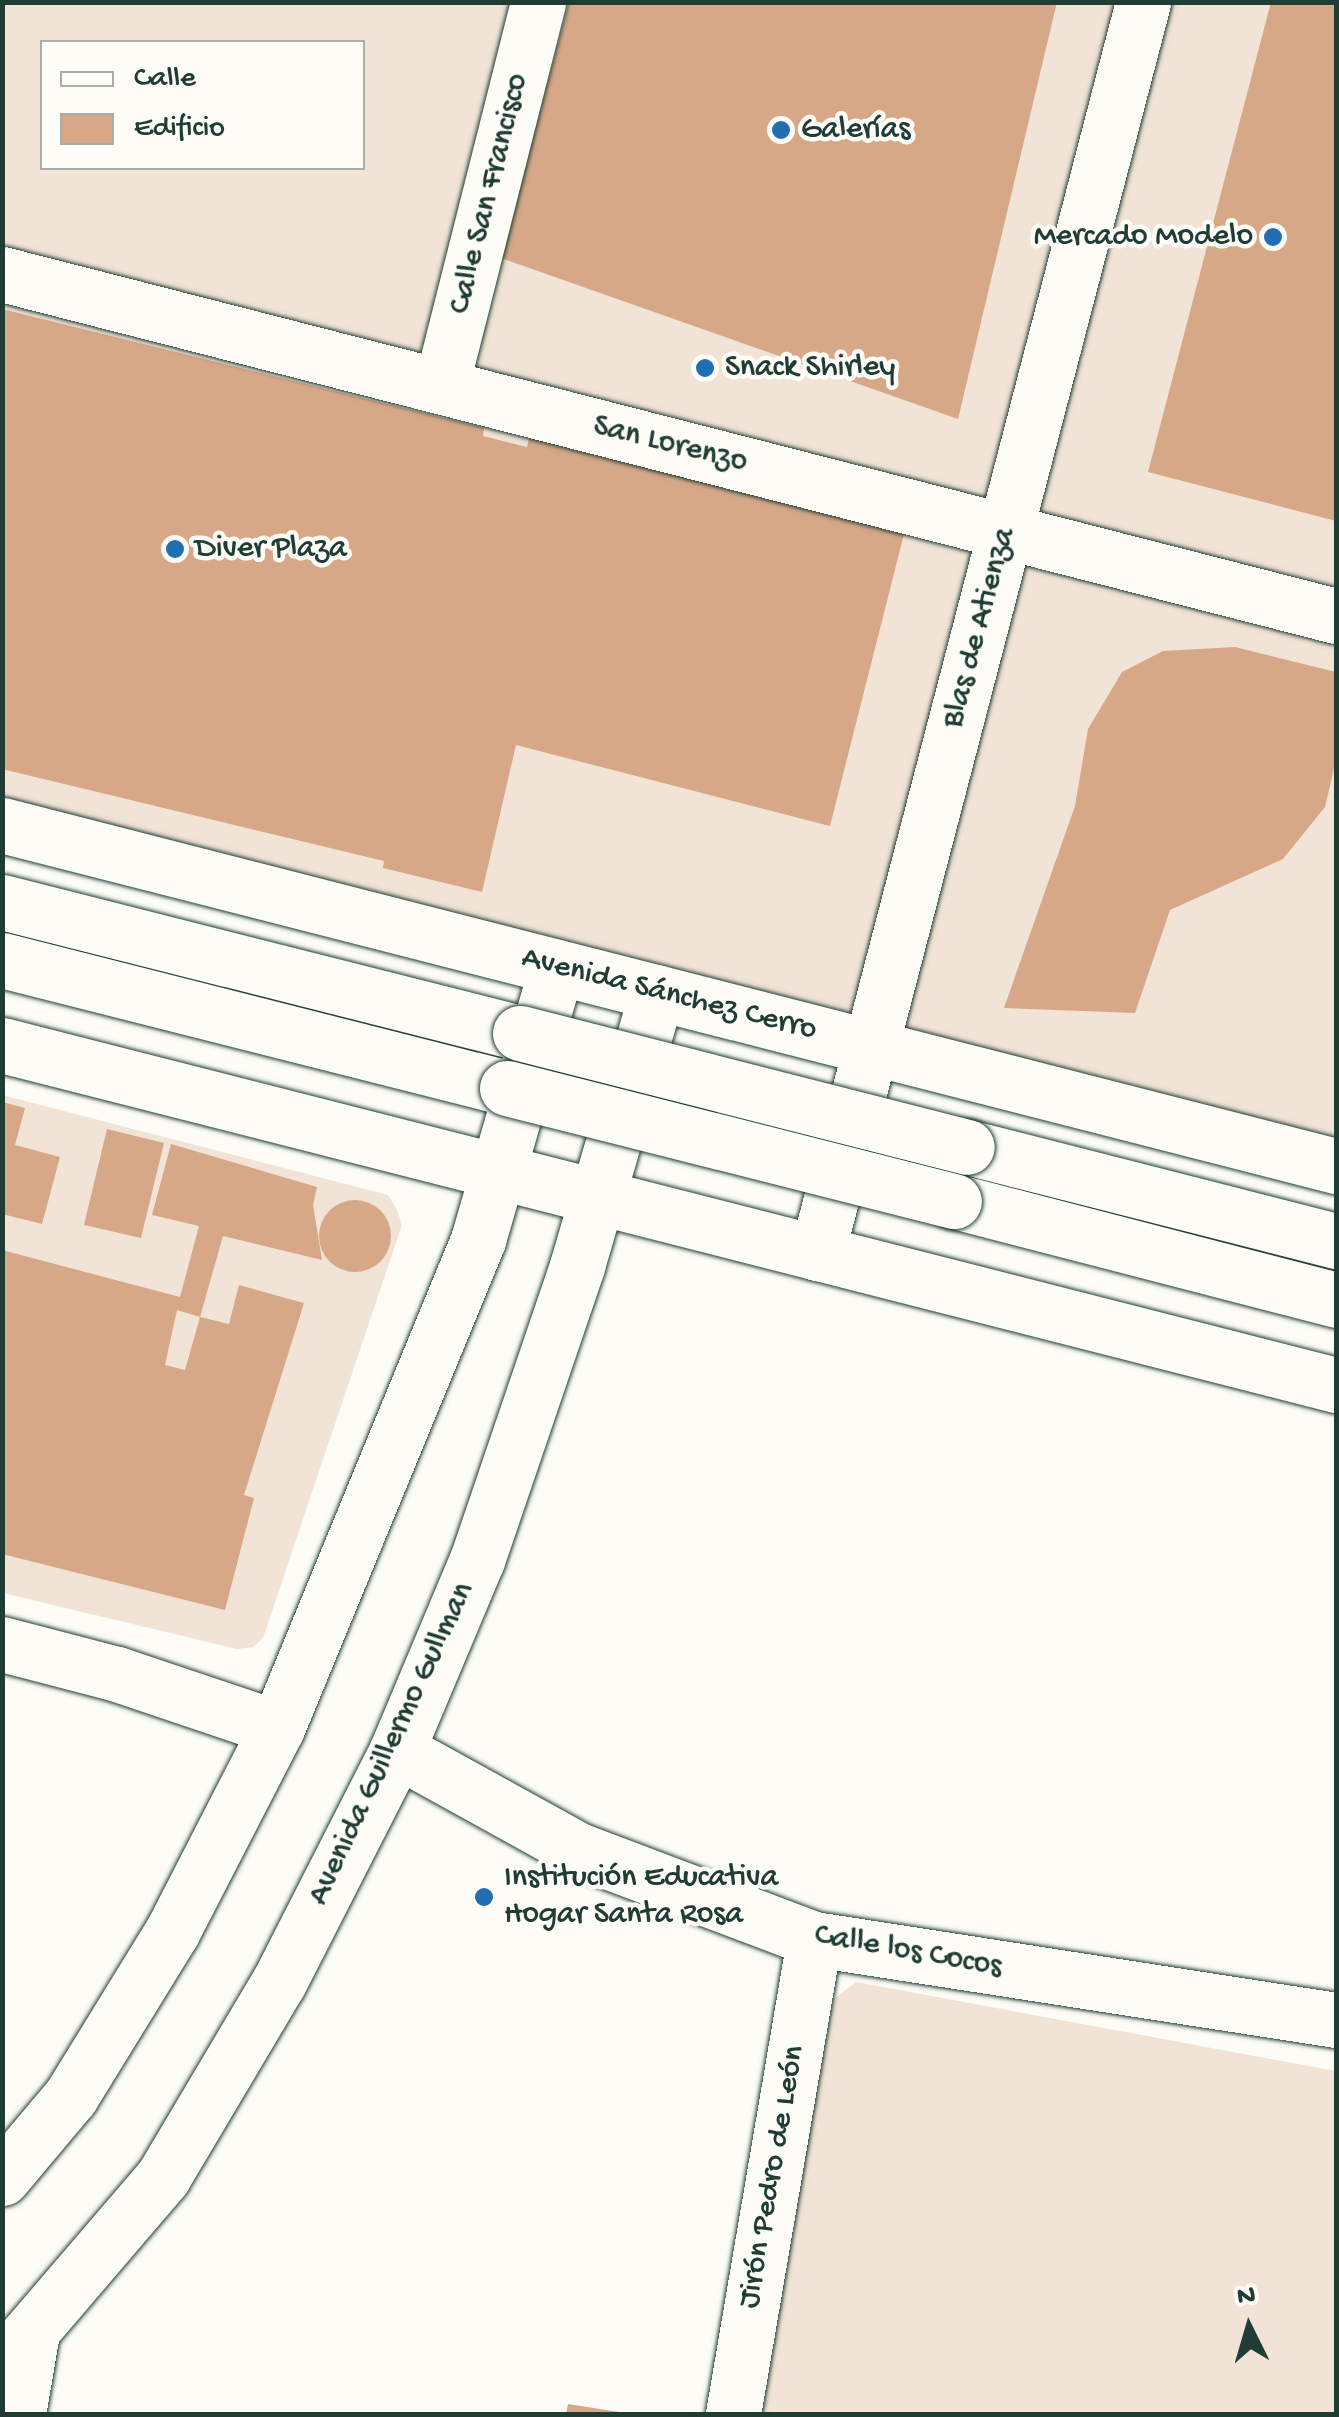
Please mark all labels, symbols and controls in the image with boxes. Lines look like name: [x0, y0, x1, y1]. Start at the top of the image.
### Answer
legend: [40, 40, 365, 170]
text: Calle: [134, 62, 196, 97]
street label: Calle San Francisco: [442, 70, 538, 318]
place label: Galerías: [801, 111, 910, 149]
text: Edificio: [134, 112, 225, 147]
marker: Galerías: [770, 119, 792, 141]
place label: Mercado Modelo: [1034, 218, 1253, 256]
marker: Mercado Modelo: [1262, 226, 1284, 248]
place label: Snack Shirley: [725, 349, 895, 387]
marker: Snack Shirley: [694, 357, 716, 379]
street label: San Lorenzo: [589, 407, 751, 483]
street label: Blas de Atienza: [935, 524, 1025, 732]
place label: Diver Plaza: [195, 530, 347, 568]
marker: Diver Plaza: [164, 538, 186, 560]
street label: Avenida Sánchez Cerro: [517, 940, 821, 1050]
street label: Avenida Guillermo Gullman: [300, 1577, 484, 1911]
place label: Institución Educativa Hogar Santa Rosa: [504, 1860, 778, 1935]
marker: Institución Educativa Hogar Santa Rosa: [473, 1886, 495, 1908]
street label: Calle los Cocos: [811, 1917, 1005, 1987]
street label: Jirón Pedro de León: [731, 2043, 815, 2311]
north arrow: [1199, 2277, 1299, 2377]
text: N: [1236, 2279, 1257, 2314]

